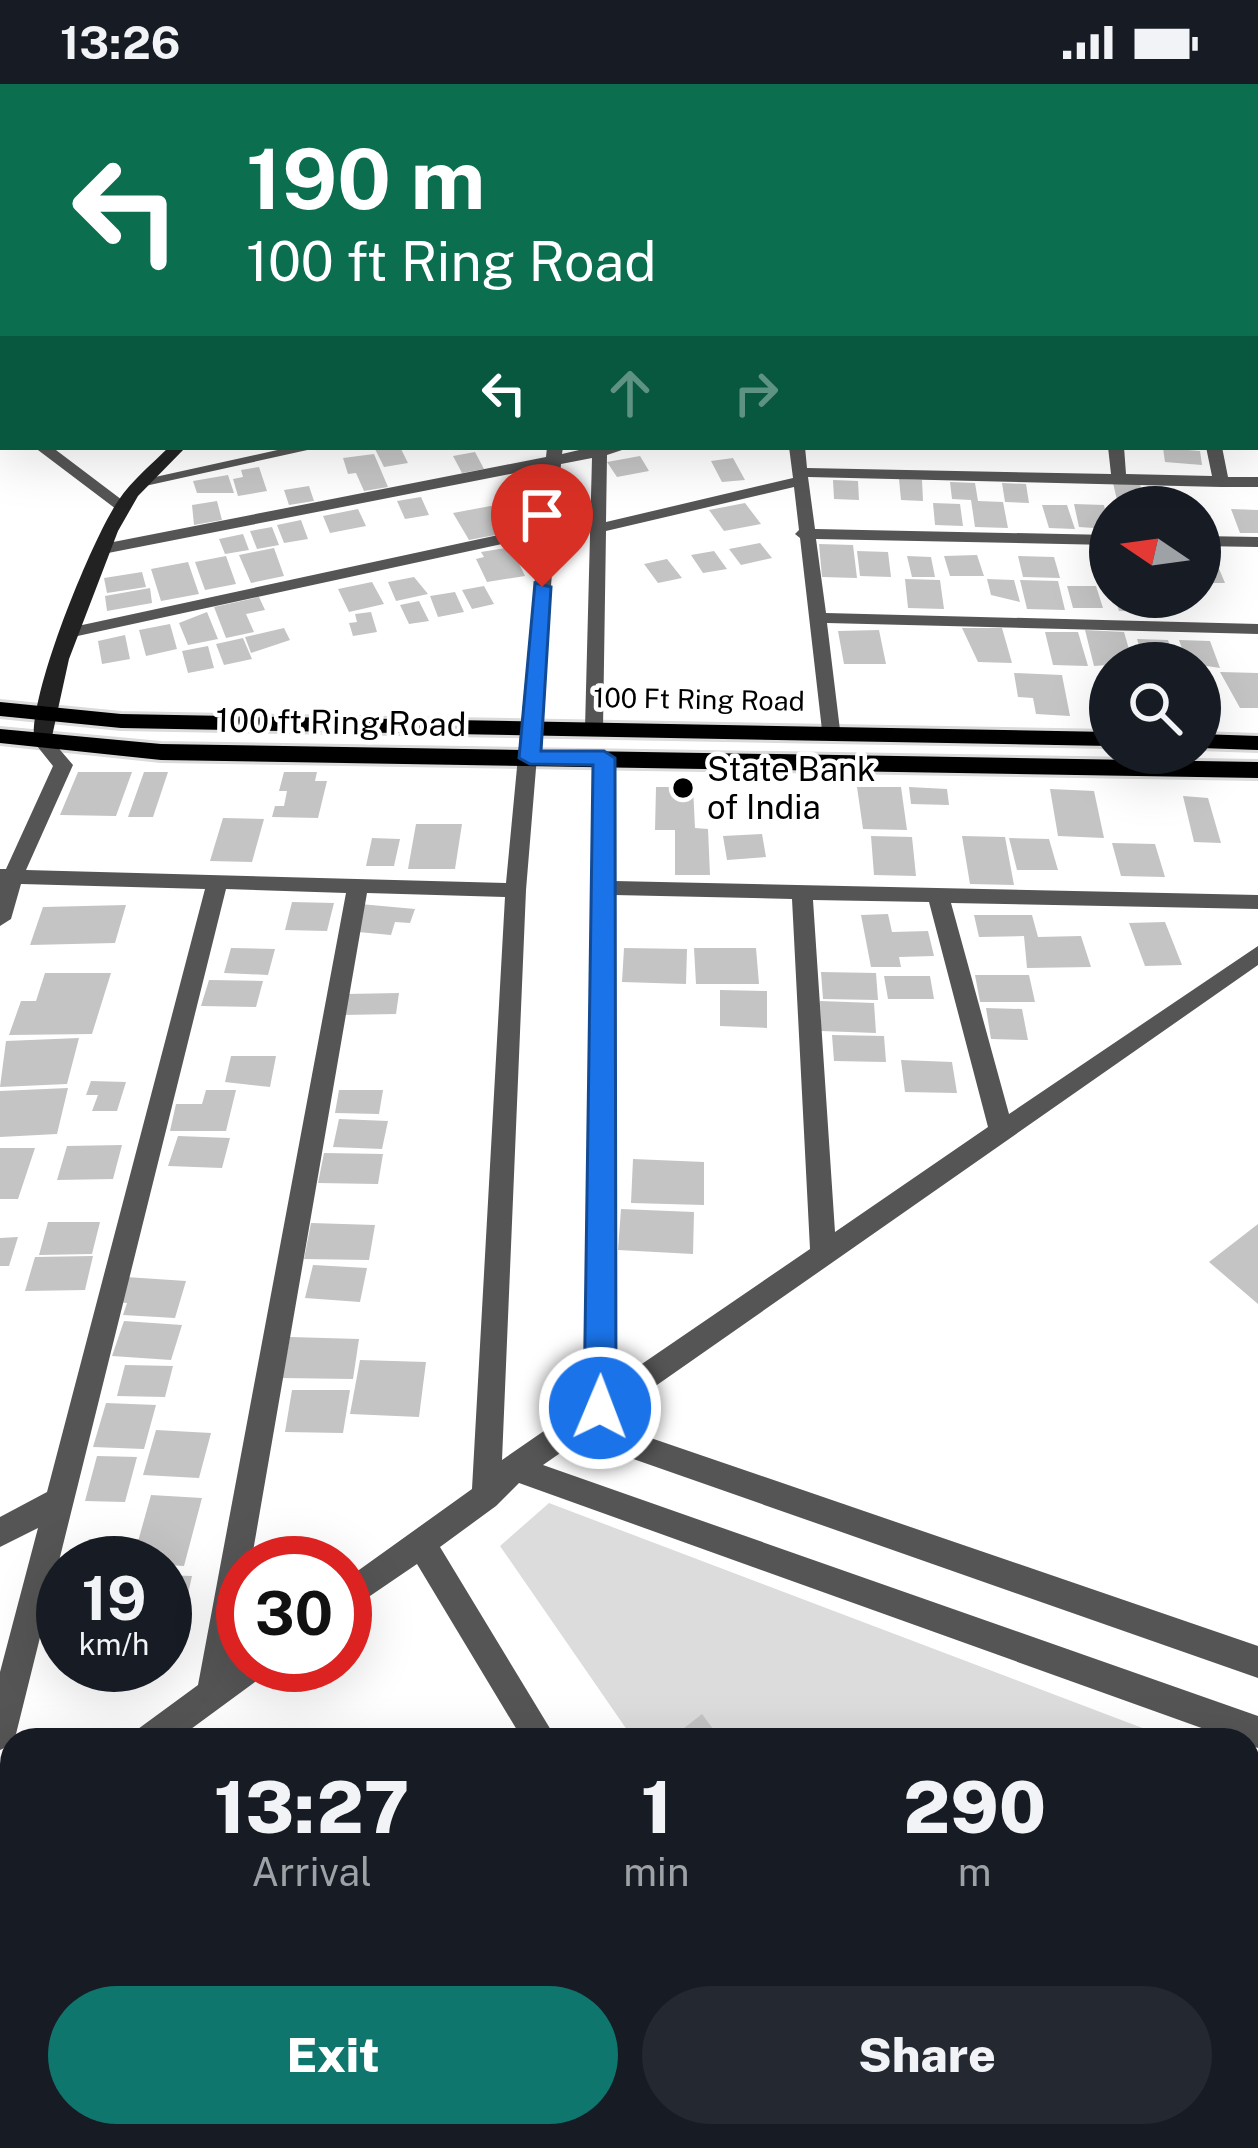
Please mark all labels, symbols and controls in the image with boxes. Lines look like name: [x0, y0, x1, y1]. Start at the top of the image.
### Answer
text: 13:26: [60, 16, 181, 69]
text: 190 m: [246, 129, 485, 228]
icon: left: [48, 132, 204, 288]
text: 100 ft Ring Road: [246, 230, 656, 293]
icon: left: [471, 360, 537, 426]
icon: ahead: [597, 360, 663, 426]
icon: right: [723, 360, 789, 426]
pin: [491, 464, 593, 587]
icon: arrive: [509, 482, 575, 548]
north arrow: [1089, 486, 1221, 618]
map controls: [1089, 486, 1221, 774]
button: search: [1089, 642, 1221, 774]
street label: 100 Ft Ring Road: [593, 681, 805, 717]
street label: 100 ft Ring Road: [215, 701, 467, 743]
place label: State Bank of India: [707, 750, 876, 826]
marker: State Bank of India: [670, 775, 696, 801]
position arrow: [537, 1345, 663, 1471]
speed limit sign: 30: [216, 1536, 372, 1692]
text: 19: [81, 1563, 147, 1634]
text: km/h: [79, 1626, 149, 1662]
text: 13:27: [214, 1765, 410, 1849]
text: 1: [641, 1765, 672, 1849]
text: 290: [903, 1765, 1046, 1849]
text: Arrival: [251, 1849, 372, 1895]
text: min: [623, 1849, 690, 1895]
text: m: [958, 1849, 992, 1895]
button: Exit: [48, 1986, 618, 2124]
button: Share: [642, 1986, 1212, 2124]

